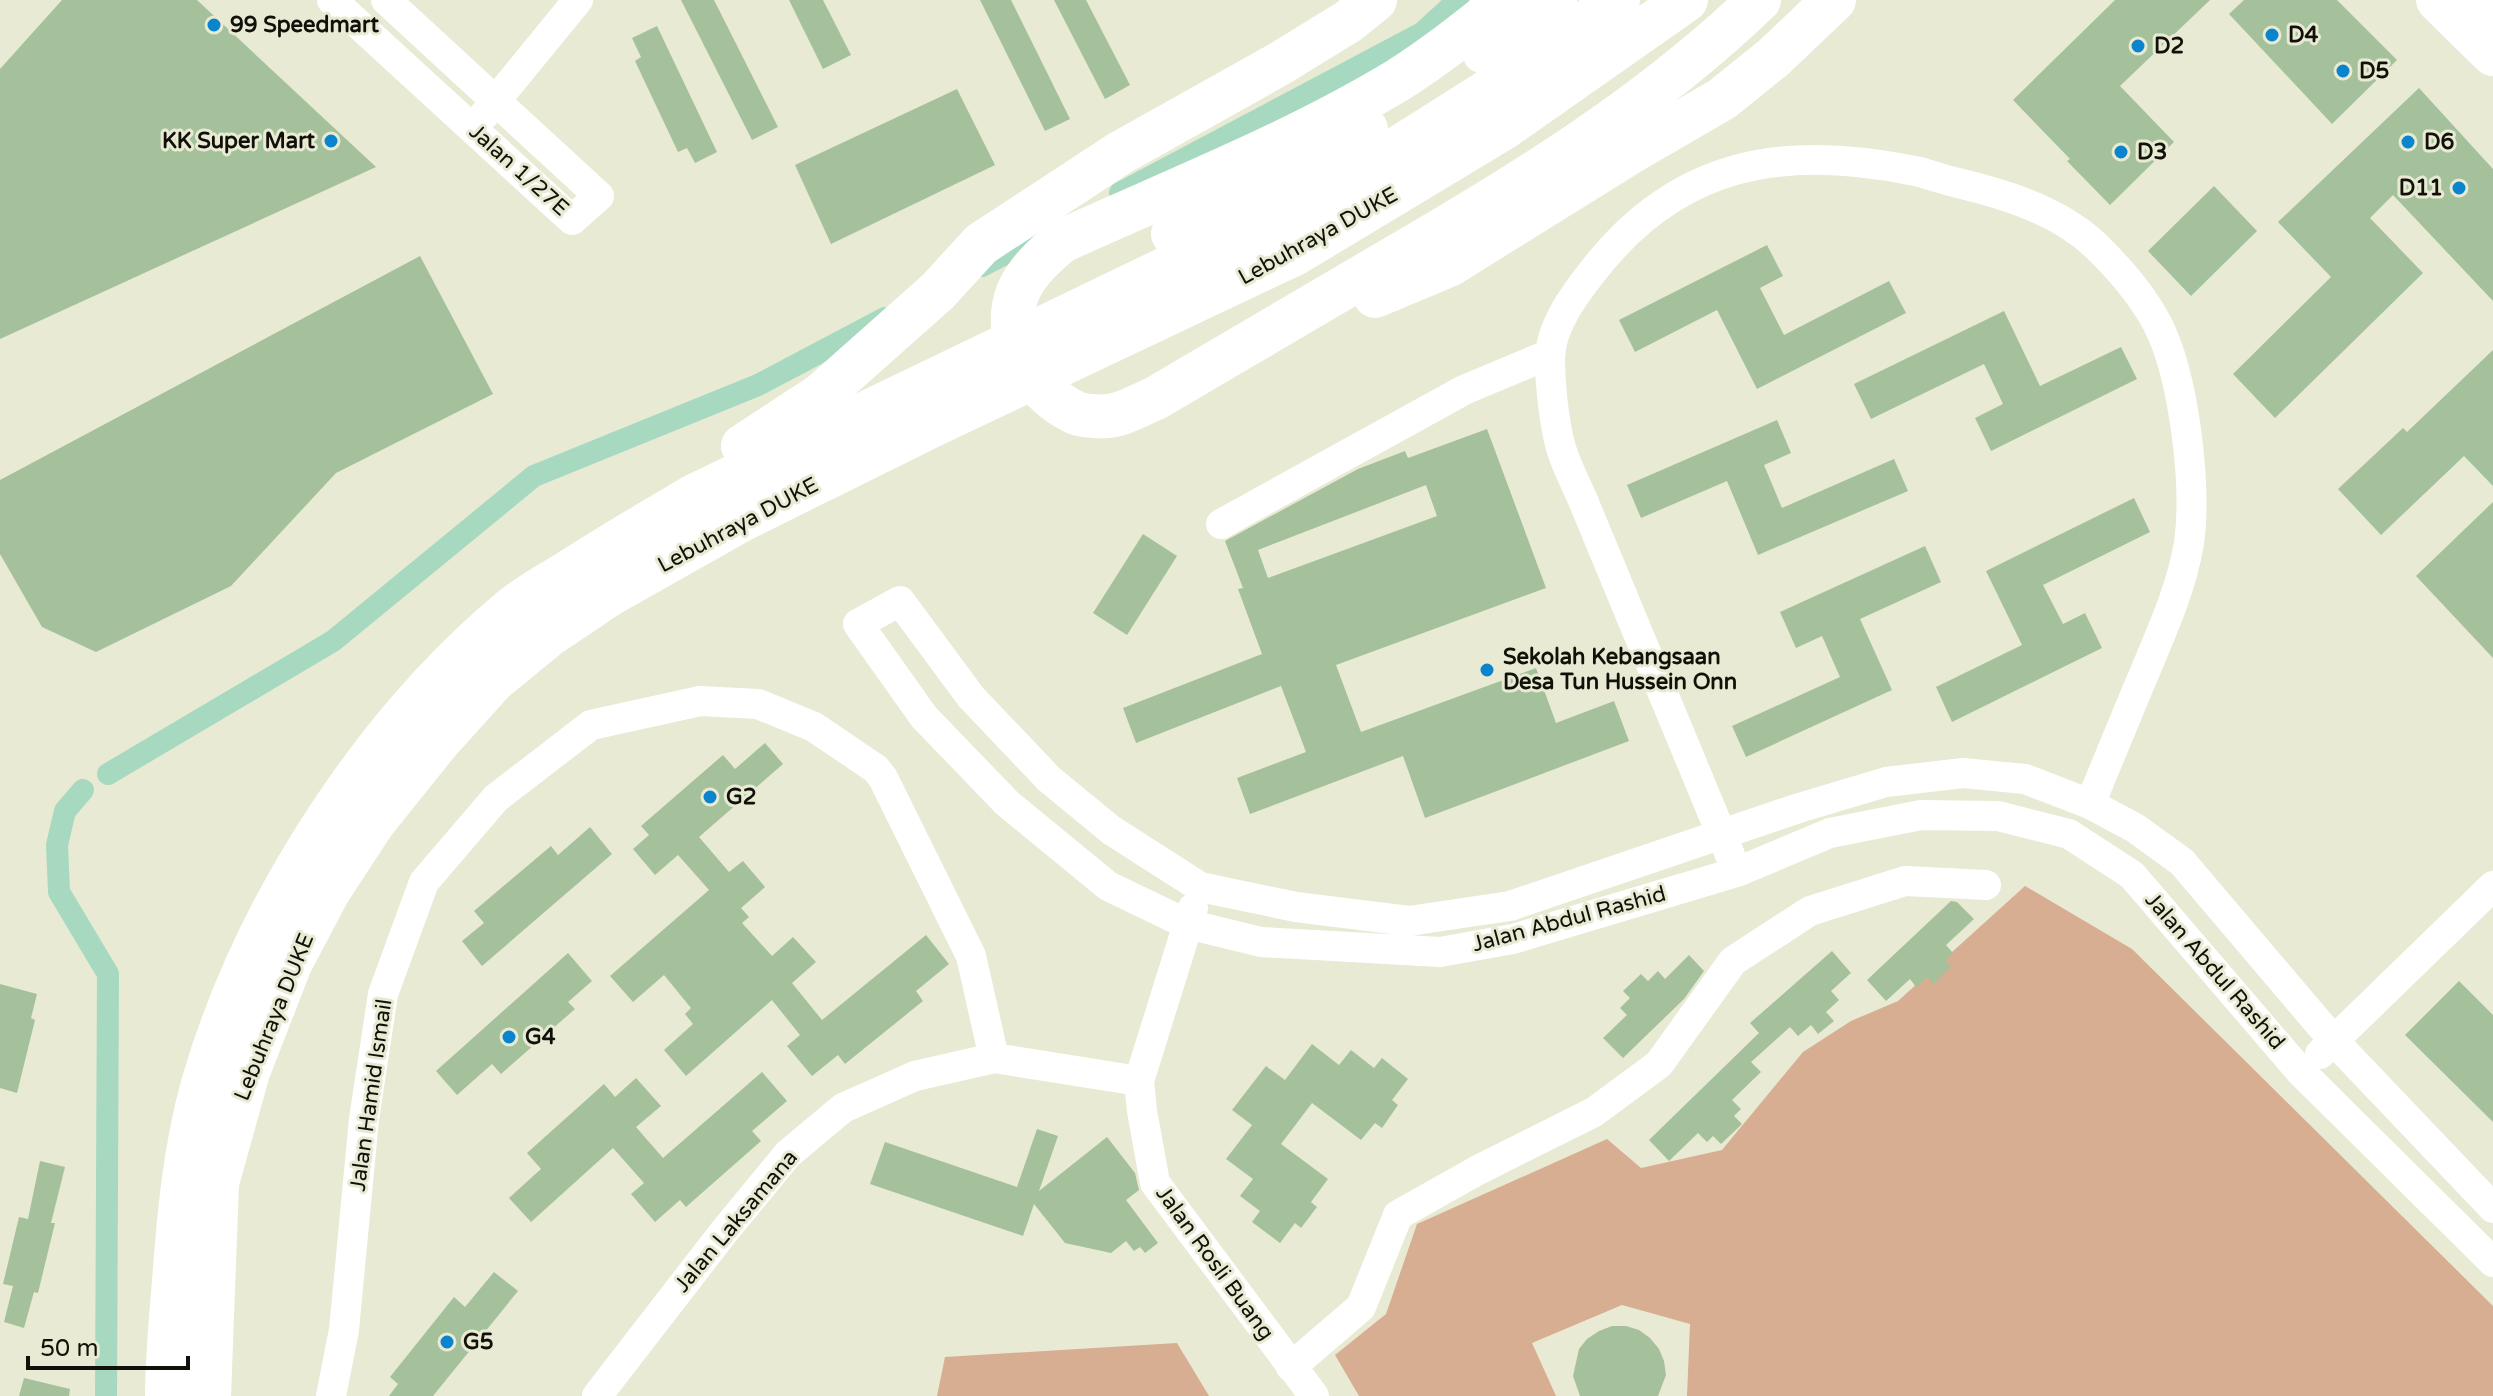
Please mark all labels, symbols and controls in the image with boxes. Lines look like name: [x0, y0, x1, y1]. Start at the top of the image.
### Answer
place label: 99 Speedmart: [230, 12, 379, 38]
marker: 99 Speedmart: [205, 16, 223, 34]
place label: D4: [2288, 22, 2319, 48]
marker: D4: [2263, 26, 2281, 44]
place label: D2: [2154, 33, 2184, 59]
marker: D2: [2129, 37, 2147, 55]
place label: D5: [2359, 58, 2389, 84]
marker: D5: [2334, 62, 2352, 80]
street label: Jalan 1/27E: [464, 119, 574, 221]
place label: KK Super Mart: [162, 128, 316, 154]
place label: D6: [2424, 129, 2455, 155]
marker: KK Super Mart: [322, 132, 340, 150]
marker: D6: [2399, 133, 2417, 151]
place label: D3: [2137, 139, 2167, 165]
marker: D3: [2112, 143, 2130, 161]
place label: D11: [2399, 175, 2443, 201]
marker: D11: [2450, 179, 2468, 197]
street label: Lebuhraya DUKE: [1234, 181, 1402, 291]
street label: Lebuhraya DUKE: [653, 472, 823, 578]
place label: Sekolah Kebangsaan Desa Tun Hussein Onn: [1503, 644, 1737, 695]
marker: Sekolah Kebangsaan Desa Tun Hussein Onn: [1478, 661, 1496, 679]
place label: G2: [726, 784, 756, 810]
marker: G2: [701, 788, 719, 806]
street label: Jalan Abdul Rashid: [1469, 881, 1669, 957]
street label: Jalan Abdul Rashid: [2140, 887, 2290, 1055]
street label: Lebuhraya DUKE: [229, 930, 319, 1104]
street label: Jalan Hamid Ismail: [345, 997, 397, 1193]
place label: G4: [525, 1024, 556, 1050]
marker: G4: [500, 1028, 518, 1046]
street label: Jalan Laksamana: [669, 1145, 803, 1297]
street label: Jalan Rosli Buang: [1150, 1181, 1280, 1345]
scale bar: [28, 1320, 188, 1370]
place label: G5: [463, 1329, 493, 1355]
marker: G5: [438, 1333, 456, 1351]
text: 50 m: [40, 1334, 98, 1363]

